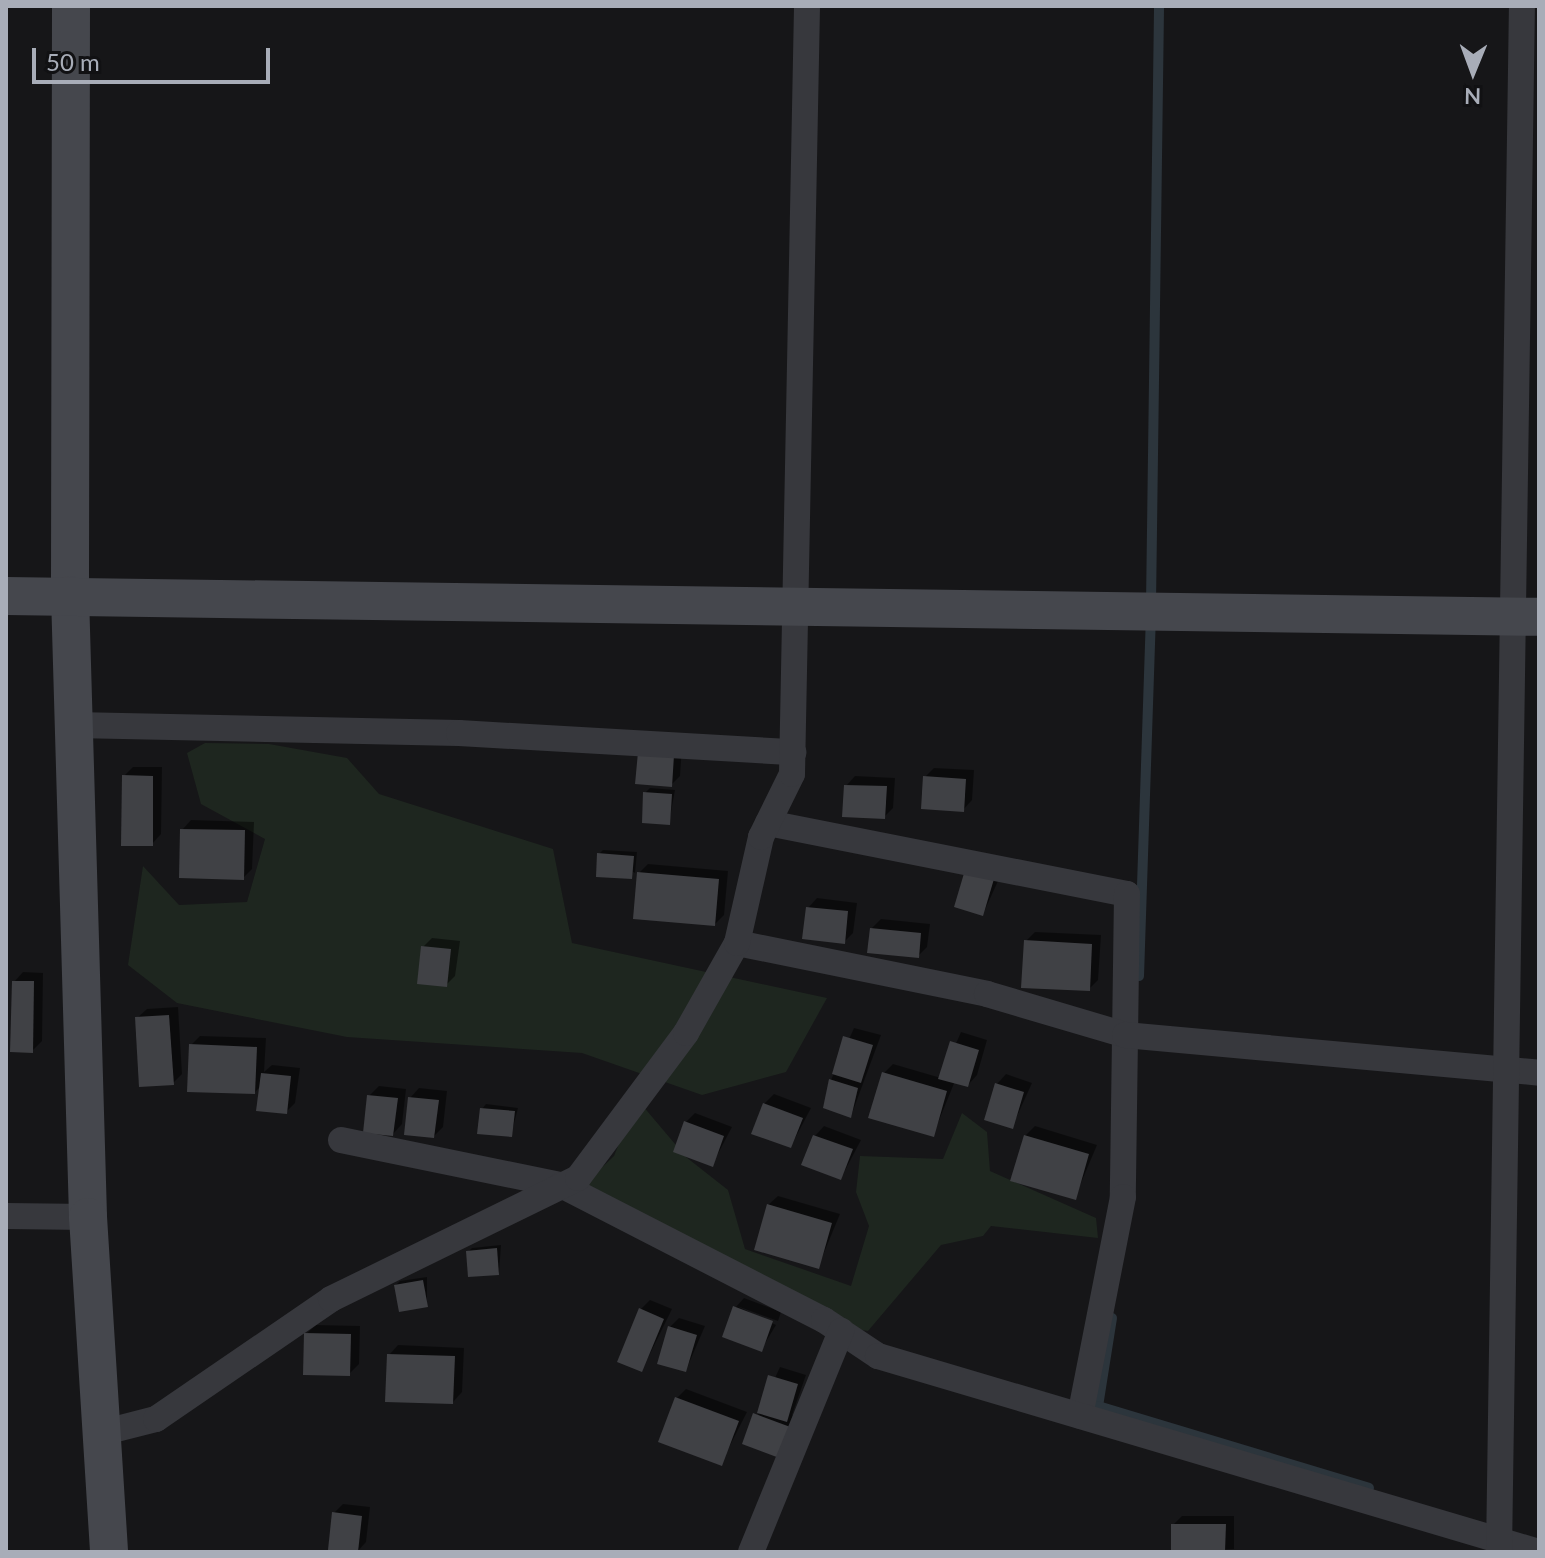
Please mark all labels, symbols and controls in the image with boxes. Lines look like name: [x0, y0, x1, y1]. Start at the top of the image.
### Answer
scale bar: [36, 32, 274, 82]
north arrow: [1433, 32, 1513, 112]
text: 50 m: [46, 47, 100, 76]
text: N: [1464, 83, 1481, 110]

